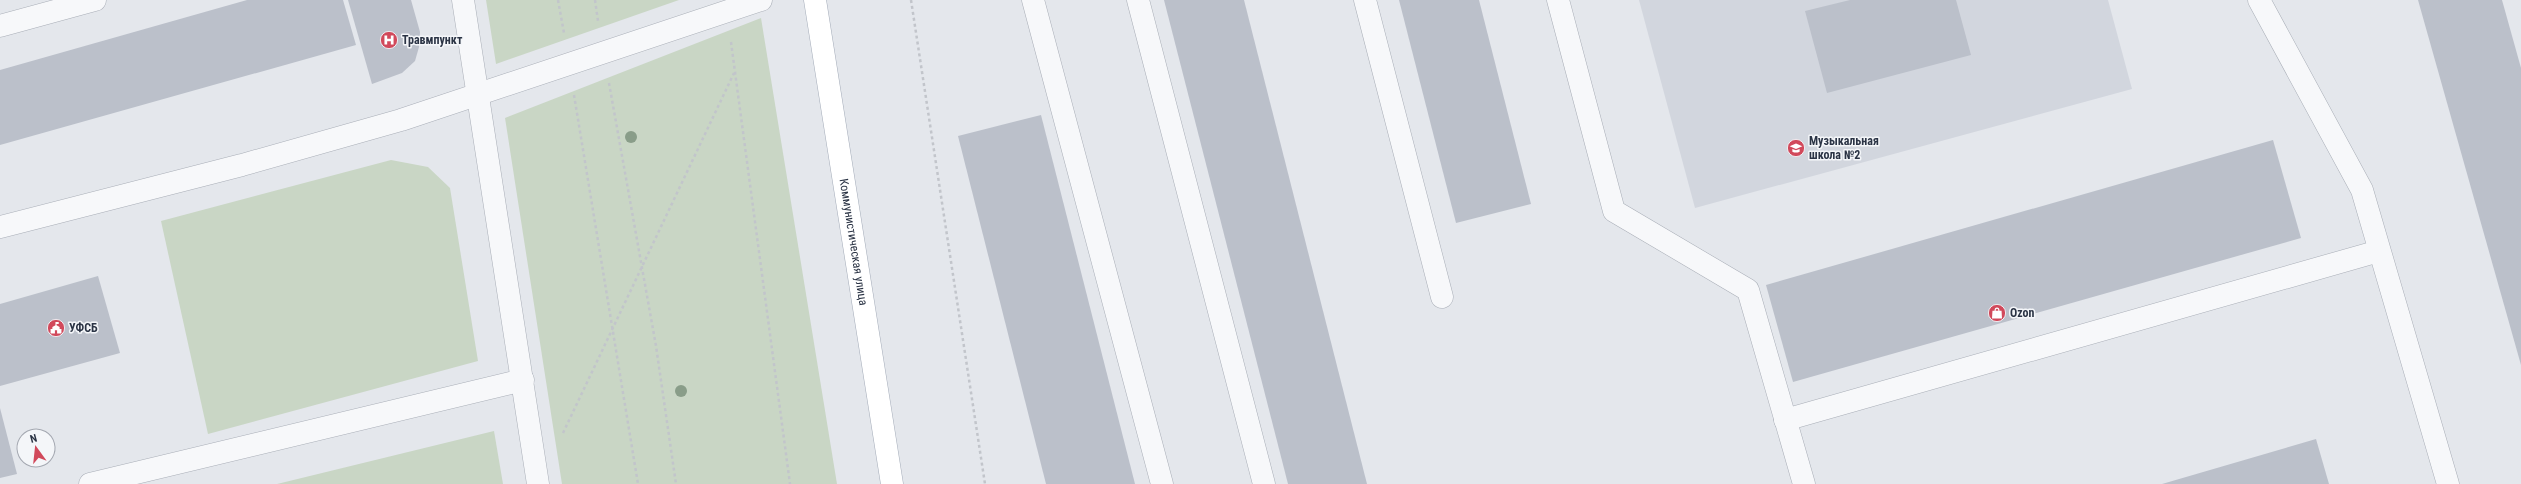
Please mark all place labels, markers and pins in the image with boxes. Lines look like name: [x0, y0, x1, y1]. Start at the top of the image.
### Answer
hospital icon: Травмпункт: [379, 30, 399, 50]
place label: Травмпункт: [402, 33, 463, 47]
place label: Музыкальная школа №2: [1809, 134, 1879, 162]
school or university icon: Музыкальная школа №2: [1786, 138, 1806, 158]
shop icon: Ozon: [1987, 303, 2007, 323]
place label: Ozon: [2010, 306, 2035, 320]
public building icon: УФСБ: [46, 318, 66, 338]
place label: УФСБ: [69, 321, 98, 335]

